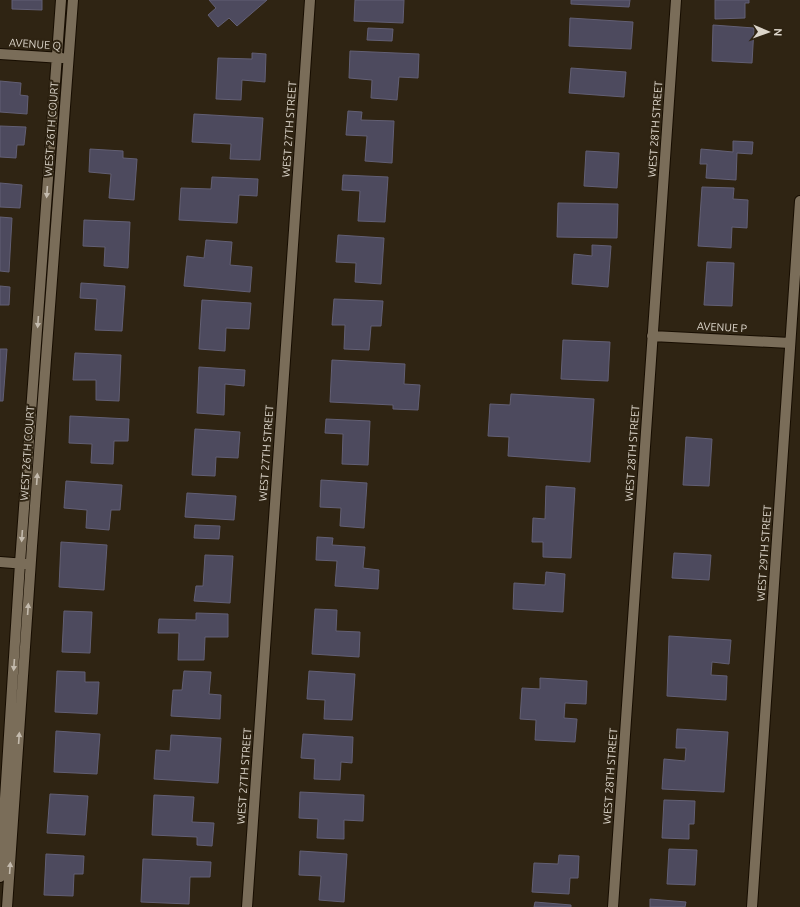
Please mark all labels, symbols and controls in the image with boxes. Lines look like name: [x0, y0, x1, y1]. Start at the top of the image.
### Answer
north arrow: [748, 12, 788, 52]
text: N: [772, 28, 784, 37]
street label: AVENUE Q: [8, 36, 62, 52]
street label: WEST 27TH STREET: [280, 80, 298, 178]
street label: WEST 28TH STREET: [646, 80, 664, 178]
street label: WEST 26TH COURT: [42, 81, 60, 177]
one-way arrow: [43, 186, 50, 199]
one-way arrow: [34, 316, 41, 328]
street label: AVENUE P: [697, 320, 748, 334]
street label: WEST 27TH STREET: [257, 404, 275, 502]
street label: WEST 28TH STREET: [623, 404, 641, 502]
street label: WEST 26TH COURT: [18, 405, 36, 501]
one-way arrow: [34, 473, 40, 485]
street label: WEST 29TH STREET: [755, 504, 773, 602]
one-way arrow: [19, 530, 26, 542]
one-way arrow: [24, 603, 31, 615]
one-way arrow: [10, 659, 17, 671]
street label: WEST 27TH STREET: [235, 727, 253, 825]
street label: WEST 28TH STREET: [601, 727, 619, 825]
one-way arrow: [15, 732, 22, 744]
one-way arrow: [6, 862, 13, 874]

